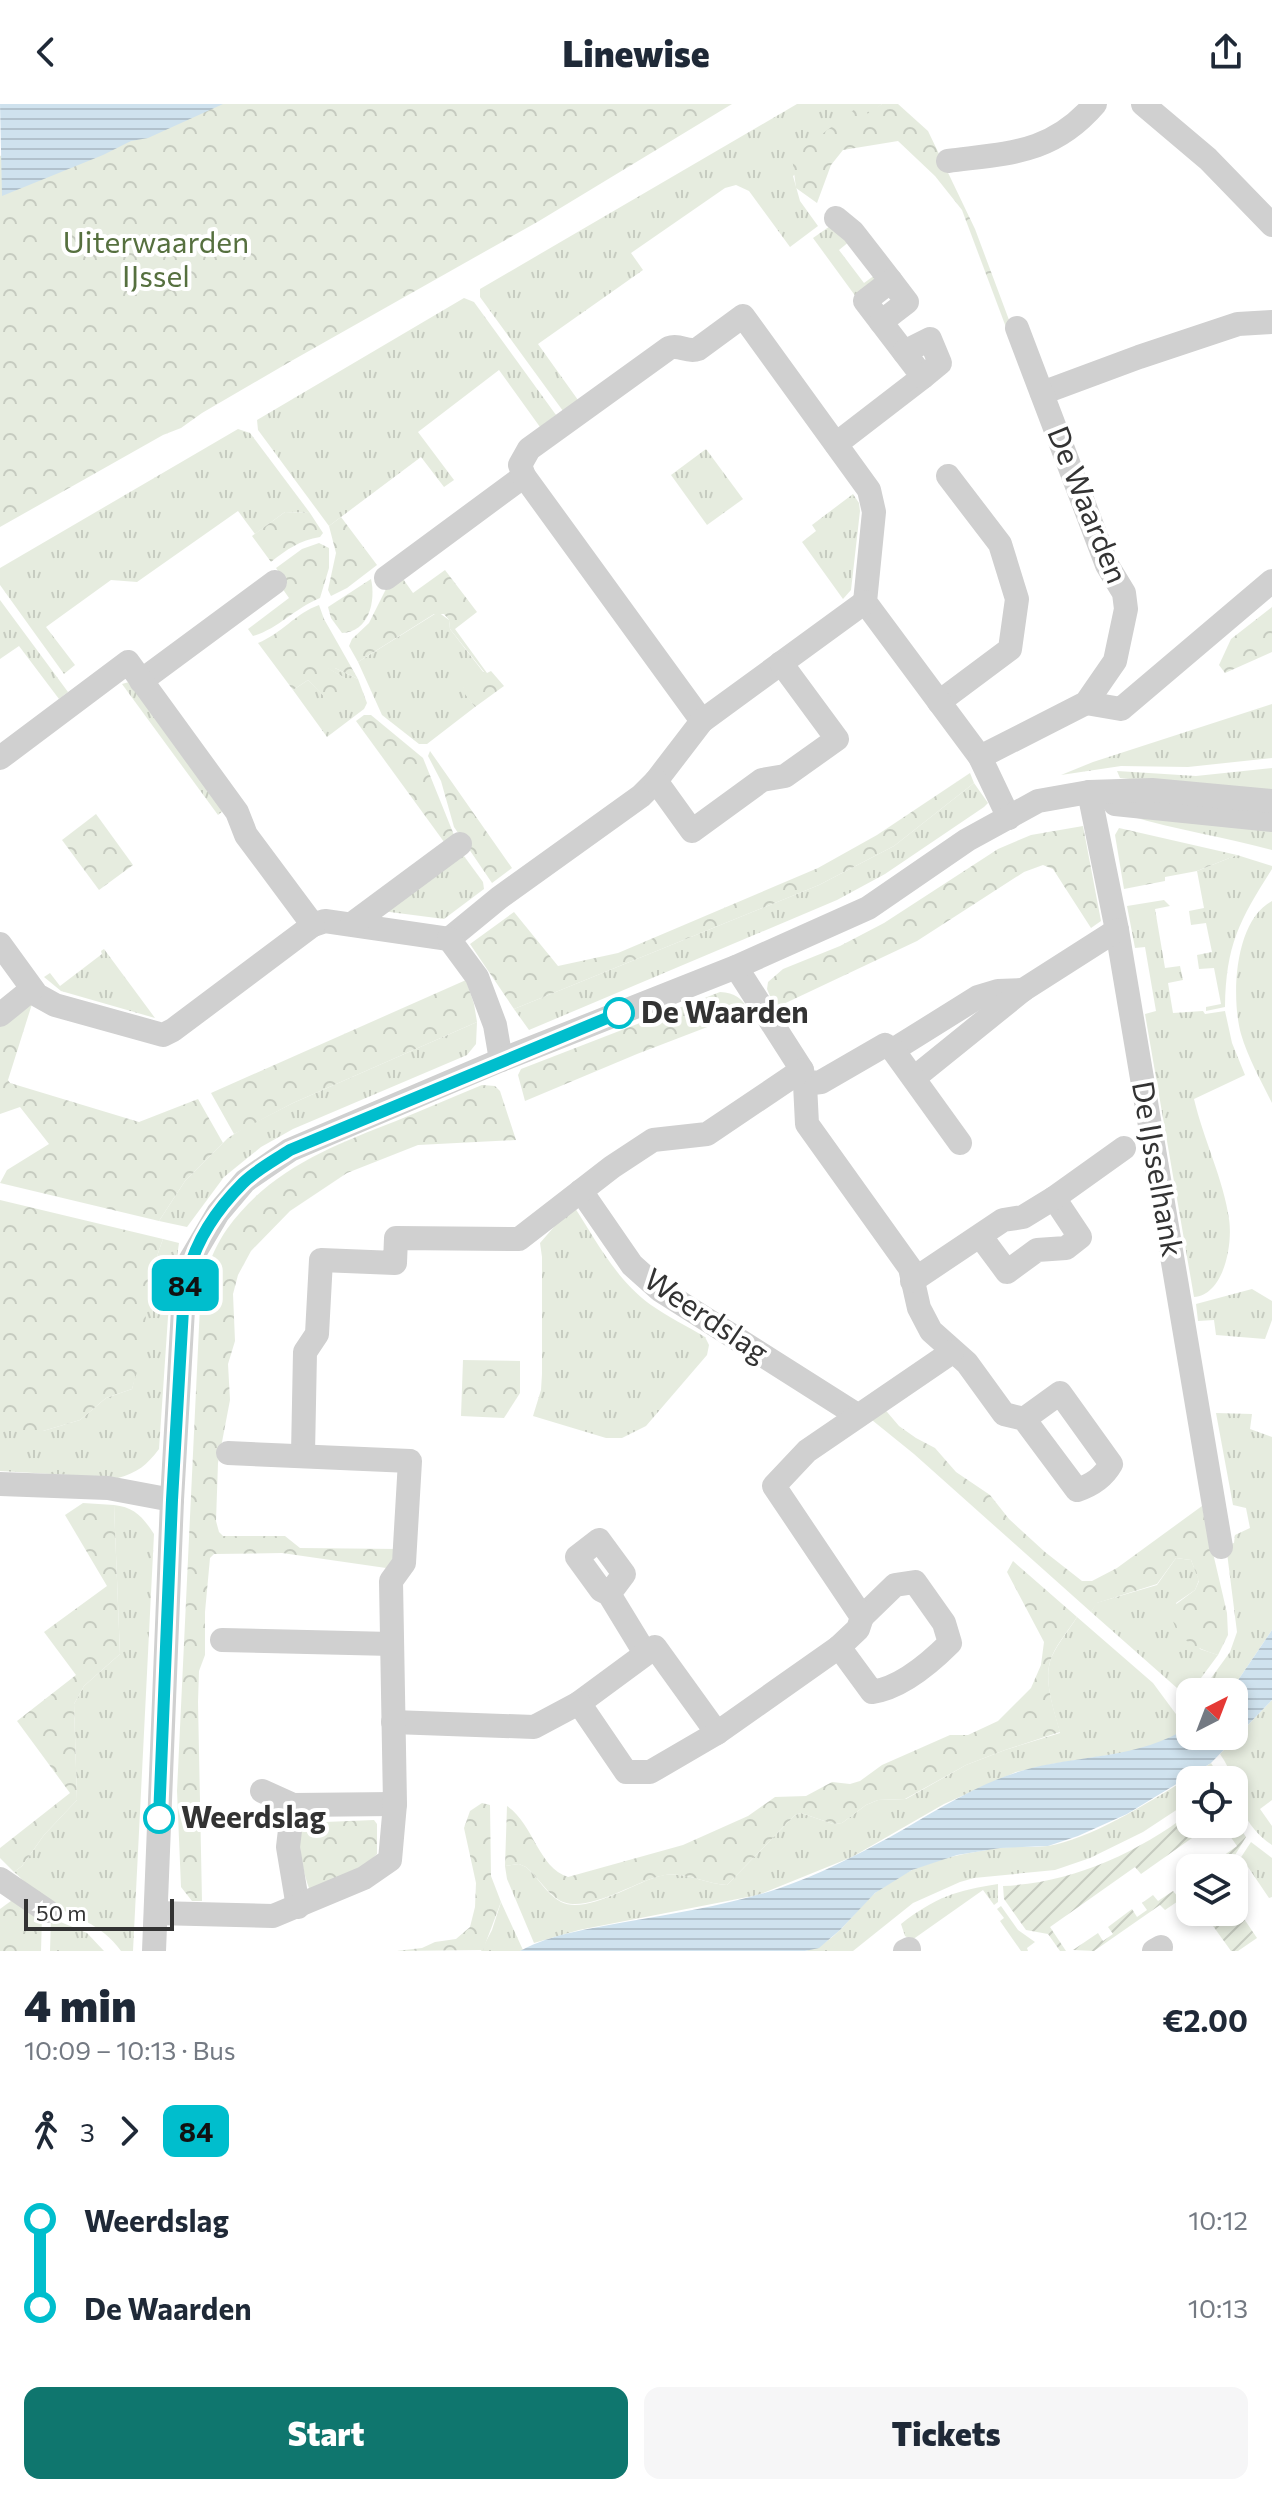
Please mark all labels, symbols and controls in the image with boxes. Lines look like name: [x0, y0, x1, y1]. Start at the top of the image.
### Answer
icon: back: [24, 30, 68, 74]
text: Linewise: [562, 30, 710, 74]
icon: share: [1204, 30, 1248, 74]
park label: Uiterwaarden IJssel: [63, 222, 249, 293]
street label: De Waarden: [1041, 420, 1138, 588]
place label: De Waarden: [641, 992, 809, 1029]
marker: De Waarden: [604, 998, 634, 1028]
street label: De IJsselhank: [1126, 1078, 1193, 1259]
line badge: 84: [149, 1259, 221, 1311]
street label: Weerdslag: [638, 1259, 777, 1369]
text: 84: [168, 1268, 202, 1302]
north arrow: [1176, 1678, 1248, 1750]
map controls: [1176, 1678, 1248, 1926]
button: locate: [1176, 1766, 1248, 1838]
place label: Weerdslag: [181, 1797, 326, 1834]
marker: Weerdslag: [144, 1803, 174, 1833]
button: layers: [1176, 1854, 1248, 1926]
scale bar: [24, 1895, 174, 1931]
text: 50 m: [36, 1899, 86, 1926]
text: 4 min: [24, 1977, 137, 2031]
text: €2.00: [1162, 2001, 1248, 2038]
text: 10:09 – 10:13 · Bus: [24, 2034, 236, 2065]
icon: walk: [24, 2109, 68, 2153]
icon: forward: [107, 2109, 151, 2153]
text: 84: [179, 2114, 213, 2148]
text: 3: [80, 2116, 95, 2147]
text: Weerdslag: [84, 2201, 229, 2238]
text: 10:12: [1188, 2204, 1248, 2235]
text: De Waarden: [84, 2289, 252, 2326]
text: 10:13: [1188, 2292, 1248, 2323]
button: Start: [24, 2387, 628, 2479]
button: Tickets: [644, 2387, 1248, 2479]

